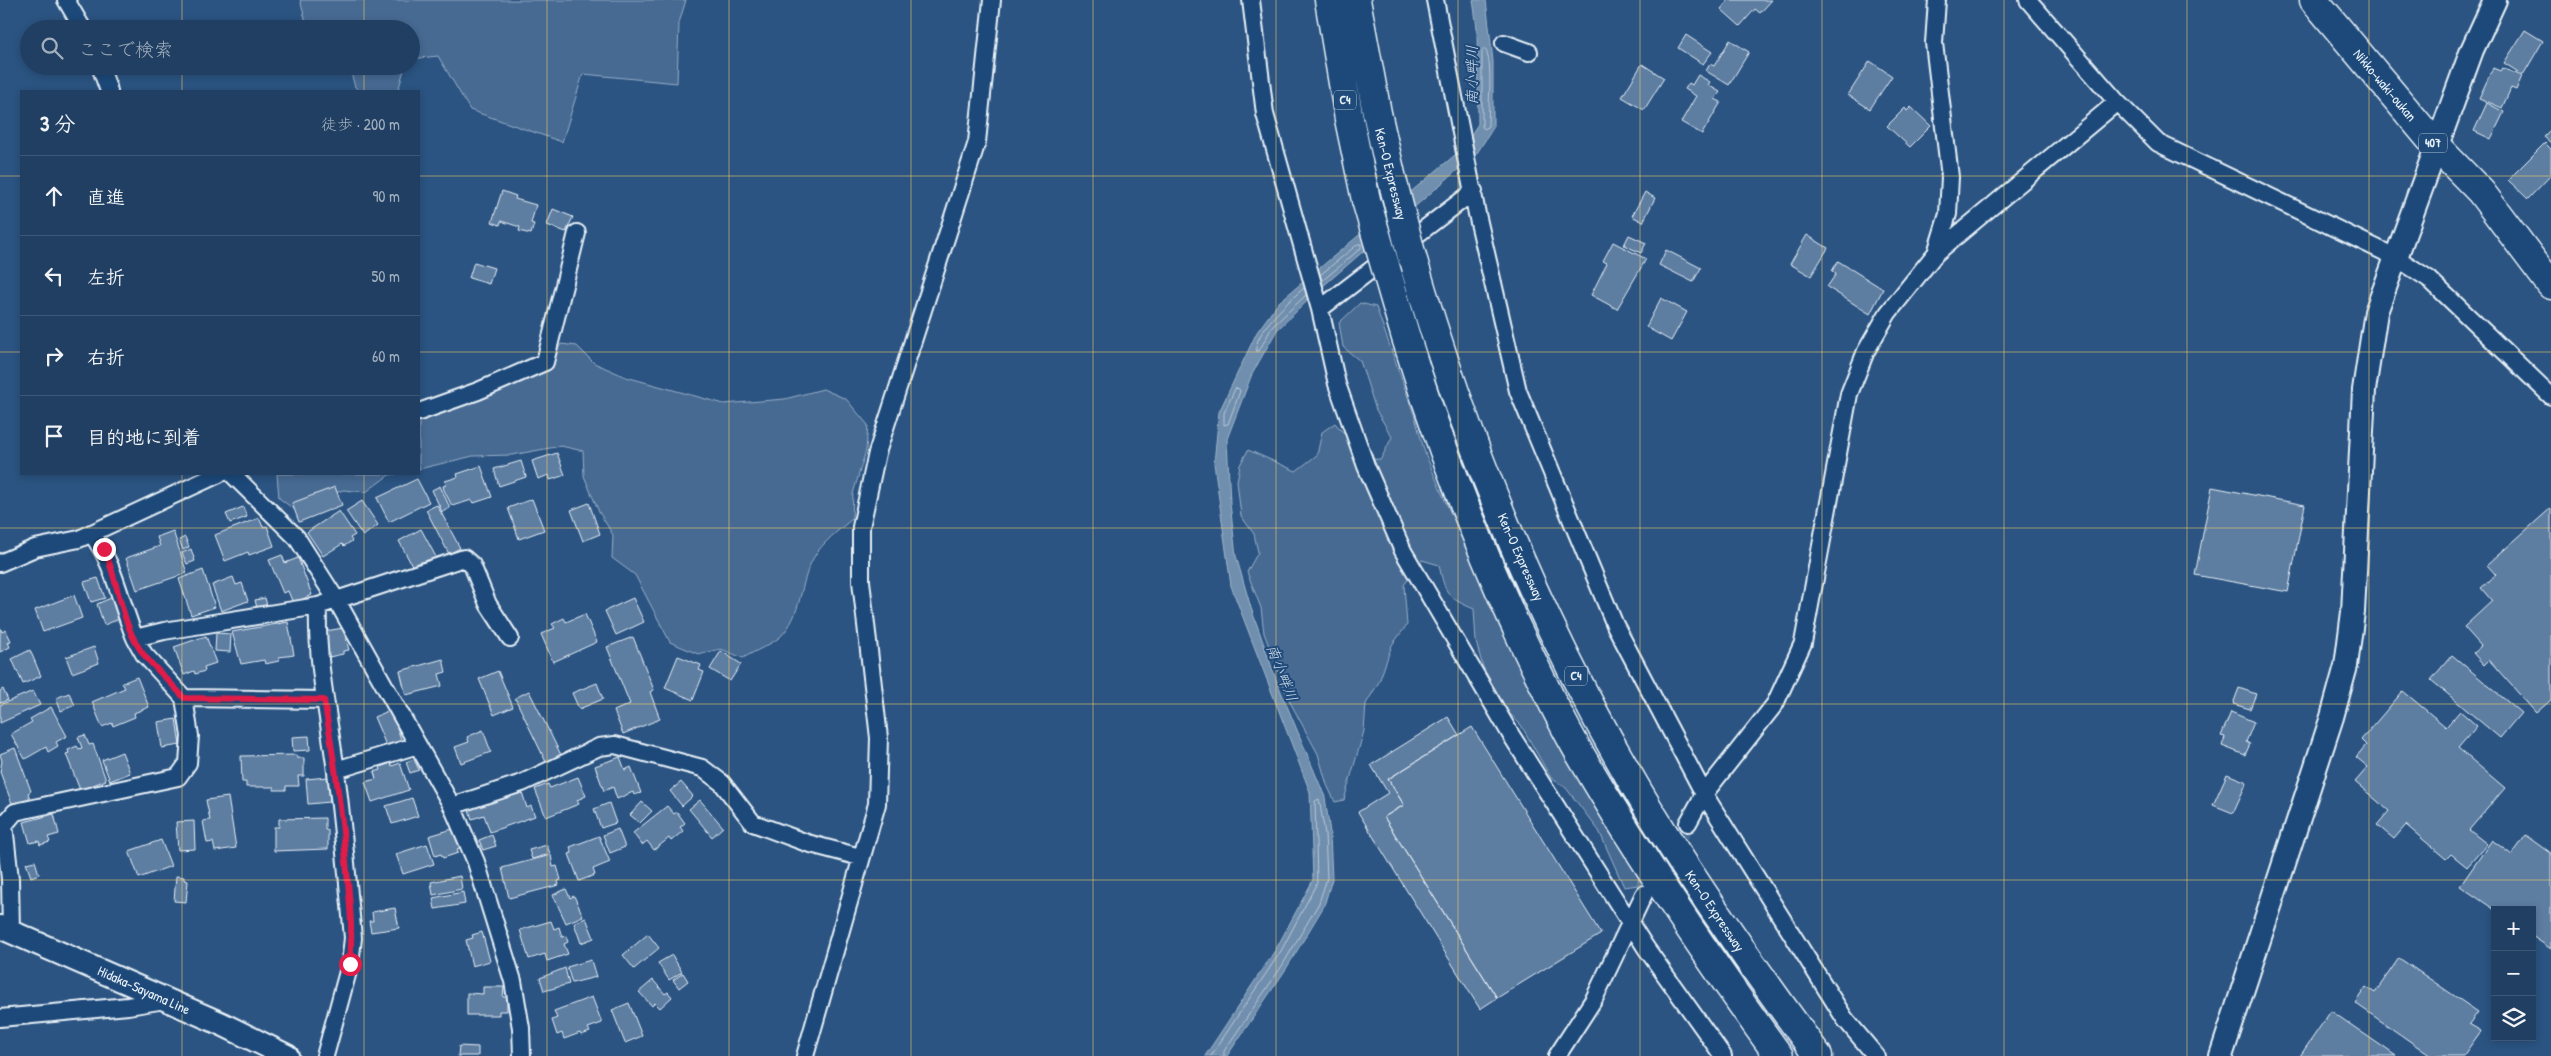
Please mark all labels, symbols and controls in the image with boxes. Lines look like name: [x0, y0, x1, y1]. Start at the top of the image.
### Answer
search box: [20, 20, 420, 75]
icon: search: [38, 34, 66, 62]
text: ここで検索: [78, 36, 173, 62]
water label: 南小畔川: [1461, 45, 1482, 105]
street label: Nikko-waki-oukan: [2350, 45, 2421, 125]
road number: C4: [1334, 90, 1356, 110]
text: 3 分: [40, 109, 75, 138]
text: 徒歩 · 200 m: [321, 113, 400, 135]
street label: Ken-O Expressway: [1370, 126, 1412, 222]
road number: 407: [2419, 134, 2447, 152]
icon: ahead: [40, 182, 68, 210]
text: 直進: [87, 184, 125, 210]
text: 90 m: [372, 185, 400, 207]
icon: left: [40, 262, 68, 290]
text: 左折: [87, 264, 125, 290]
text: 50 m: [372, 265, 400, 287]
icon: right: [40, 342, 68, 370]
text: 右折: [87, 344, 125, 370]
text: 60 m: [372, 345, 400, 367]
icon: arrive: [40, 422, 68, 450]
text: 目的地に到着: [87, 424, 201, 450]
street label: Ken-O Expressway: [1493, 510, 1549, 604]
route end: [93, 538, 116, 561]
water label: 南小畔川: [1262, 641, 1303, 705]
road number: C4: [1565, 666, 1587, 686]
street label: Ken-O Expressway: [1680, 866, 1750, 956]
map controls: [2491, 906, 2536, 1041]
button: +: [2491, 906, 2536, 951]
button: −: [2491, 951, 2536, 996]
route start: [339, 953, 362, 976]
street label: Hidaka-Sayama Line: [95, 961, 194, 1020]
button: layers: [2491, 996, 2536, 1041]

